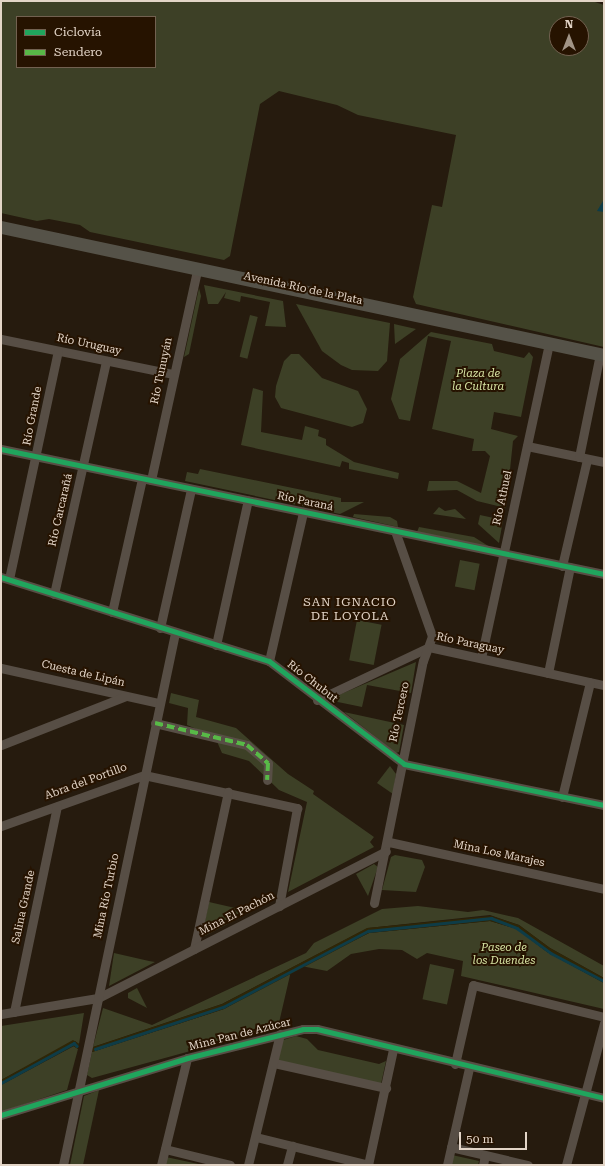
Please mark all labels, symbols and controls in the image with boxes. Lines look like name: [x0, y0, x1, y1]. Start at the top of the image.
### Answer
legend: [16, 16, 156, 68]
north arrow: [549, 16, 589, 56]
text: N: [565, 18, 573, 31]
text: Ciclovía: [54, 25, 101, 39]
text: Sendero: [54, 45, 102, 59]
street label: Avenida Río de la Plata: [242, 270, 364, 308]
street label: Río Uruguay: [55, 332, 123, 358]
street label: Río Tunuyán: [148, 336, 176, 406]
park label: Plaza de la Cultura: [452, 368, 504, 394]
street label: Río Grande: [21, 385, 45, 447]
street label: Río Athuel: [491, 469, 515, 527]
street label: Río Carcarañá: [46, 472, 76, 548]
street label: Río Paraná: [276, 490, 334, 514]
district label: SAN IGNACIO DE LOYOLA: [303, 596, 397, 624]
street label: Río Paraguay: [435, 630, 505, 658]
street label: Cuesta de Lipán: [40, 658, 126, 690]
street label: Río Chubut: [284, 658, 340, 706]
street label: Río Tercero: [387, 681, 413, 743]
street label: Abra del Portillo: [43, 761, 129, 803]
street label: Mina Los Marajes: [452, 838, 546, 870]
street label: Mina Río Turbio: [92, 852, 122, 940]
street label: Salina Grande: [10, 869, 38, 945]
street label: Mina El Pachón: [197, 889, 277, 939]
park label: Paseo de los Duendes: [473, 942, 535, 968]
street label: Mina Pan de Azúcar: [188, 1016, 292, 1054]
scale bar: [461, 1124, 529, 1150]
text: 50 m: [466, 1132, 493, 1146]

